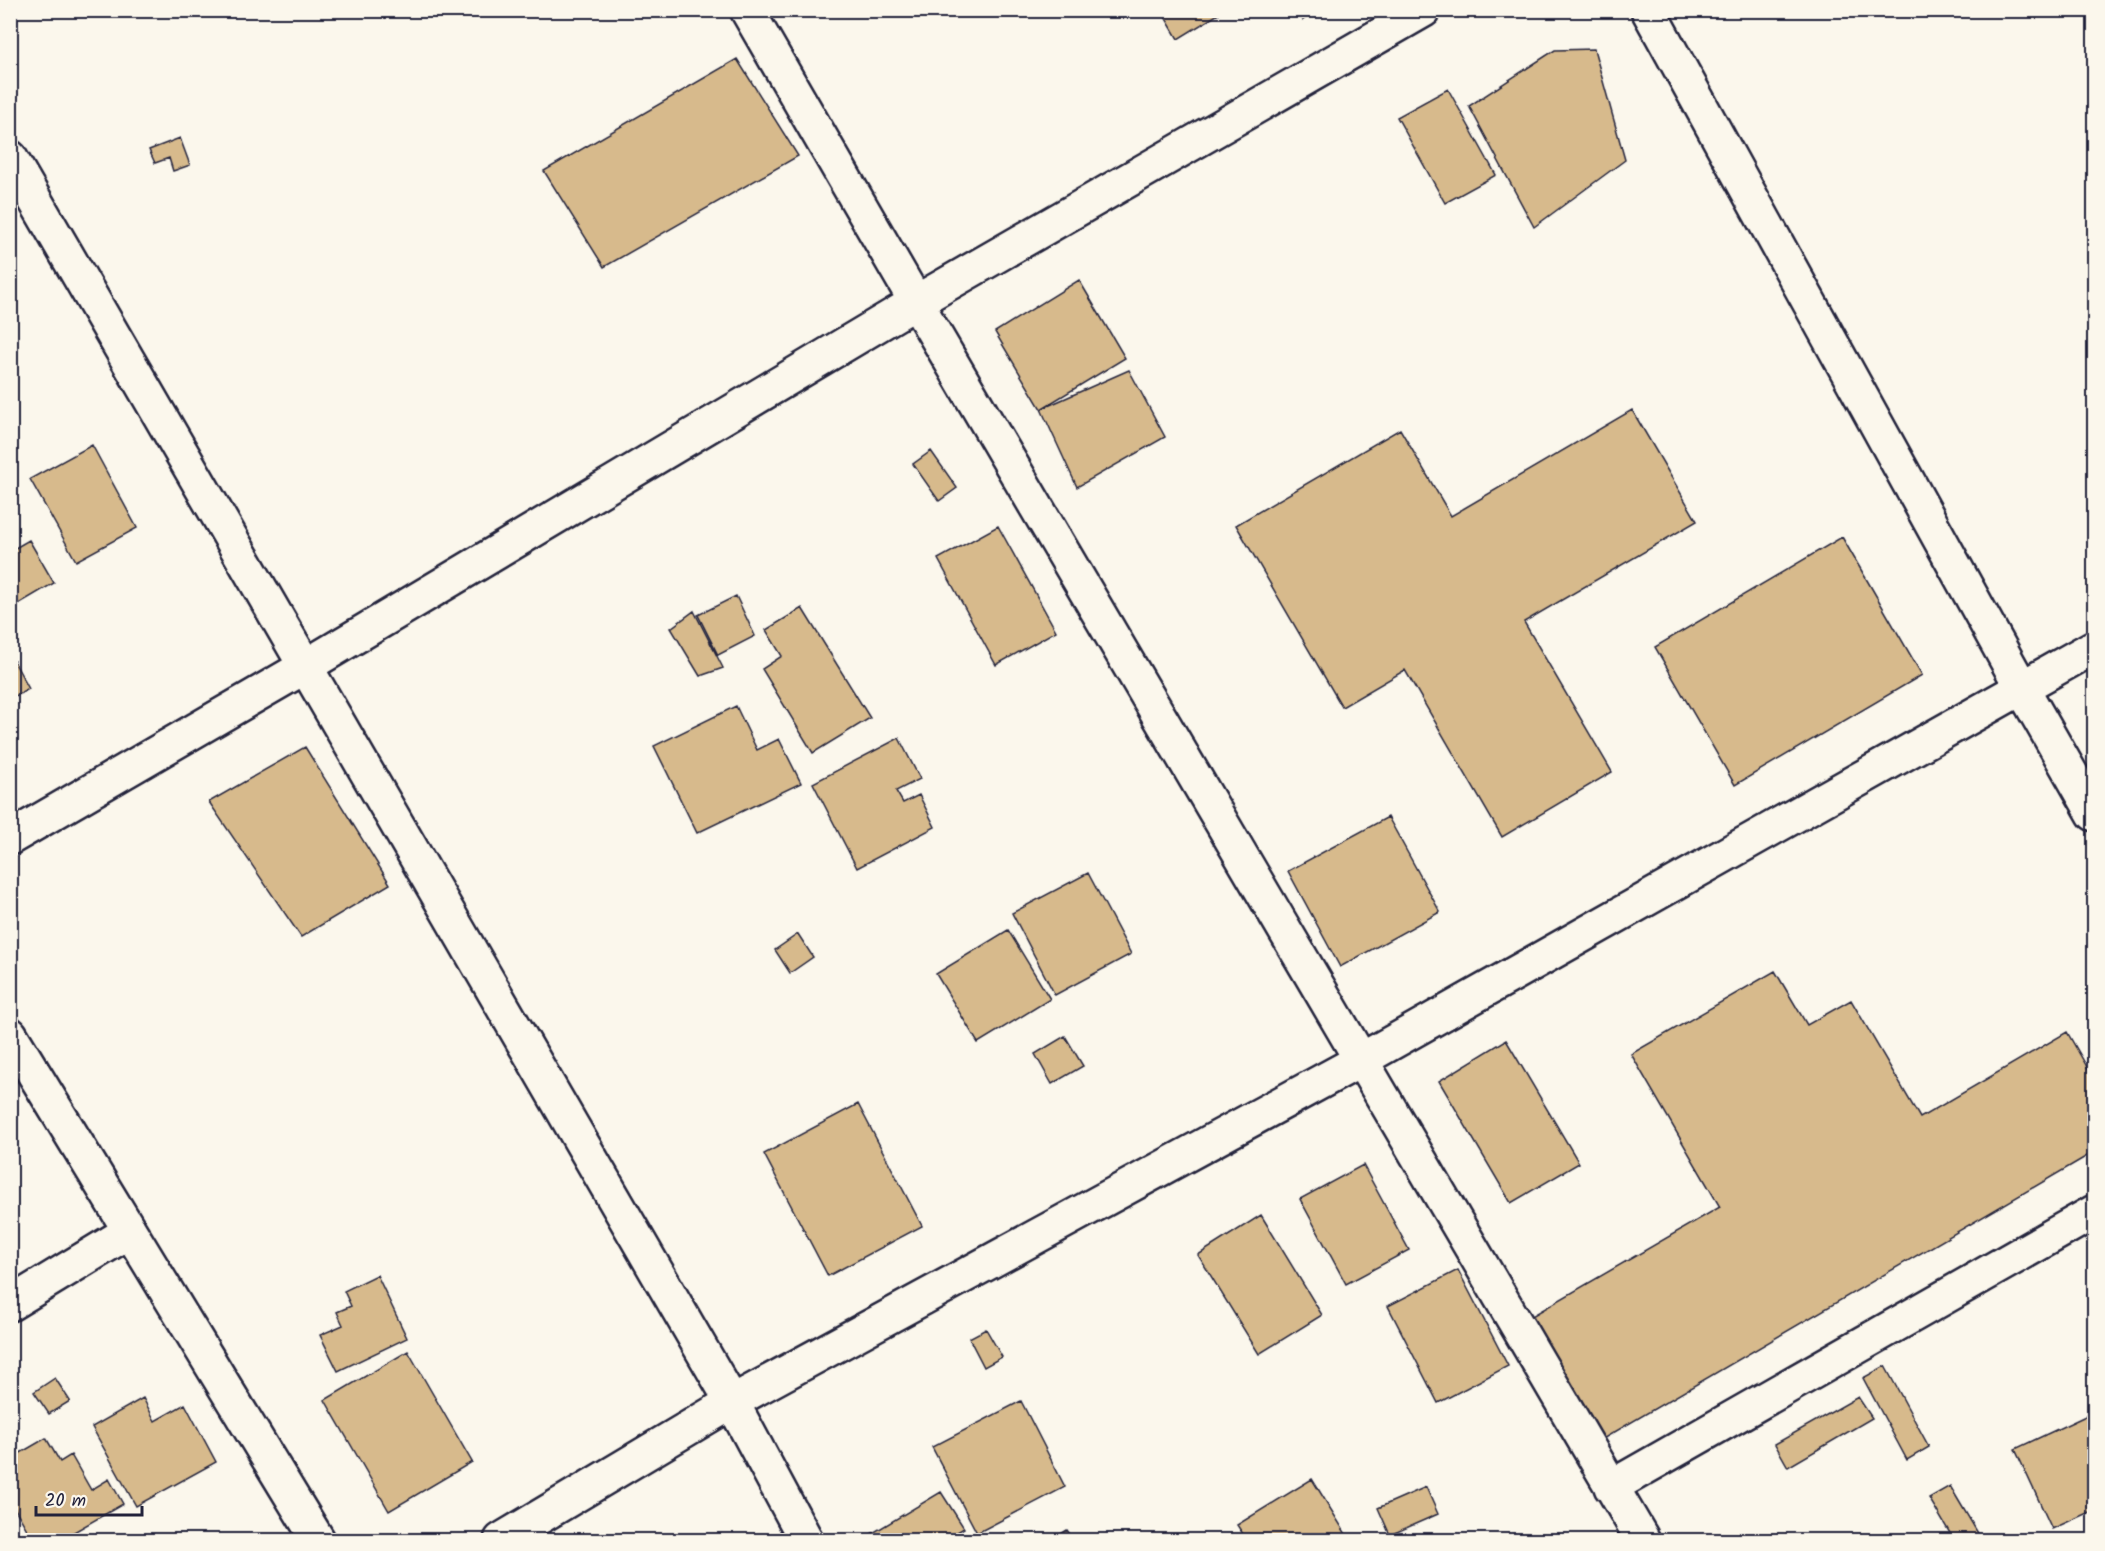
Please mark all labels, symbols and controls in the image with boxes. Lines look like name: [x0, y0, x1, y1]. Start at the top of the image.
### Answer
scale bar: [36, 1479, 142, 1517]
text: 20 m: [45, 1487, 86, 1516]

